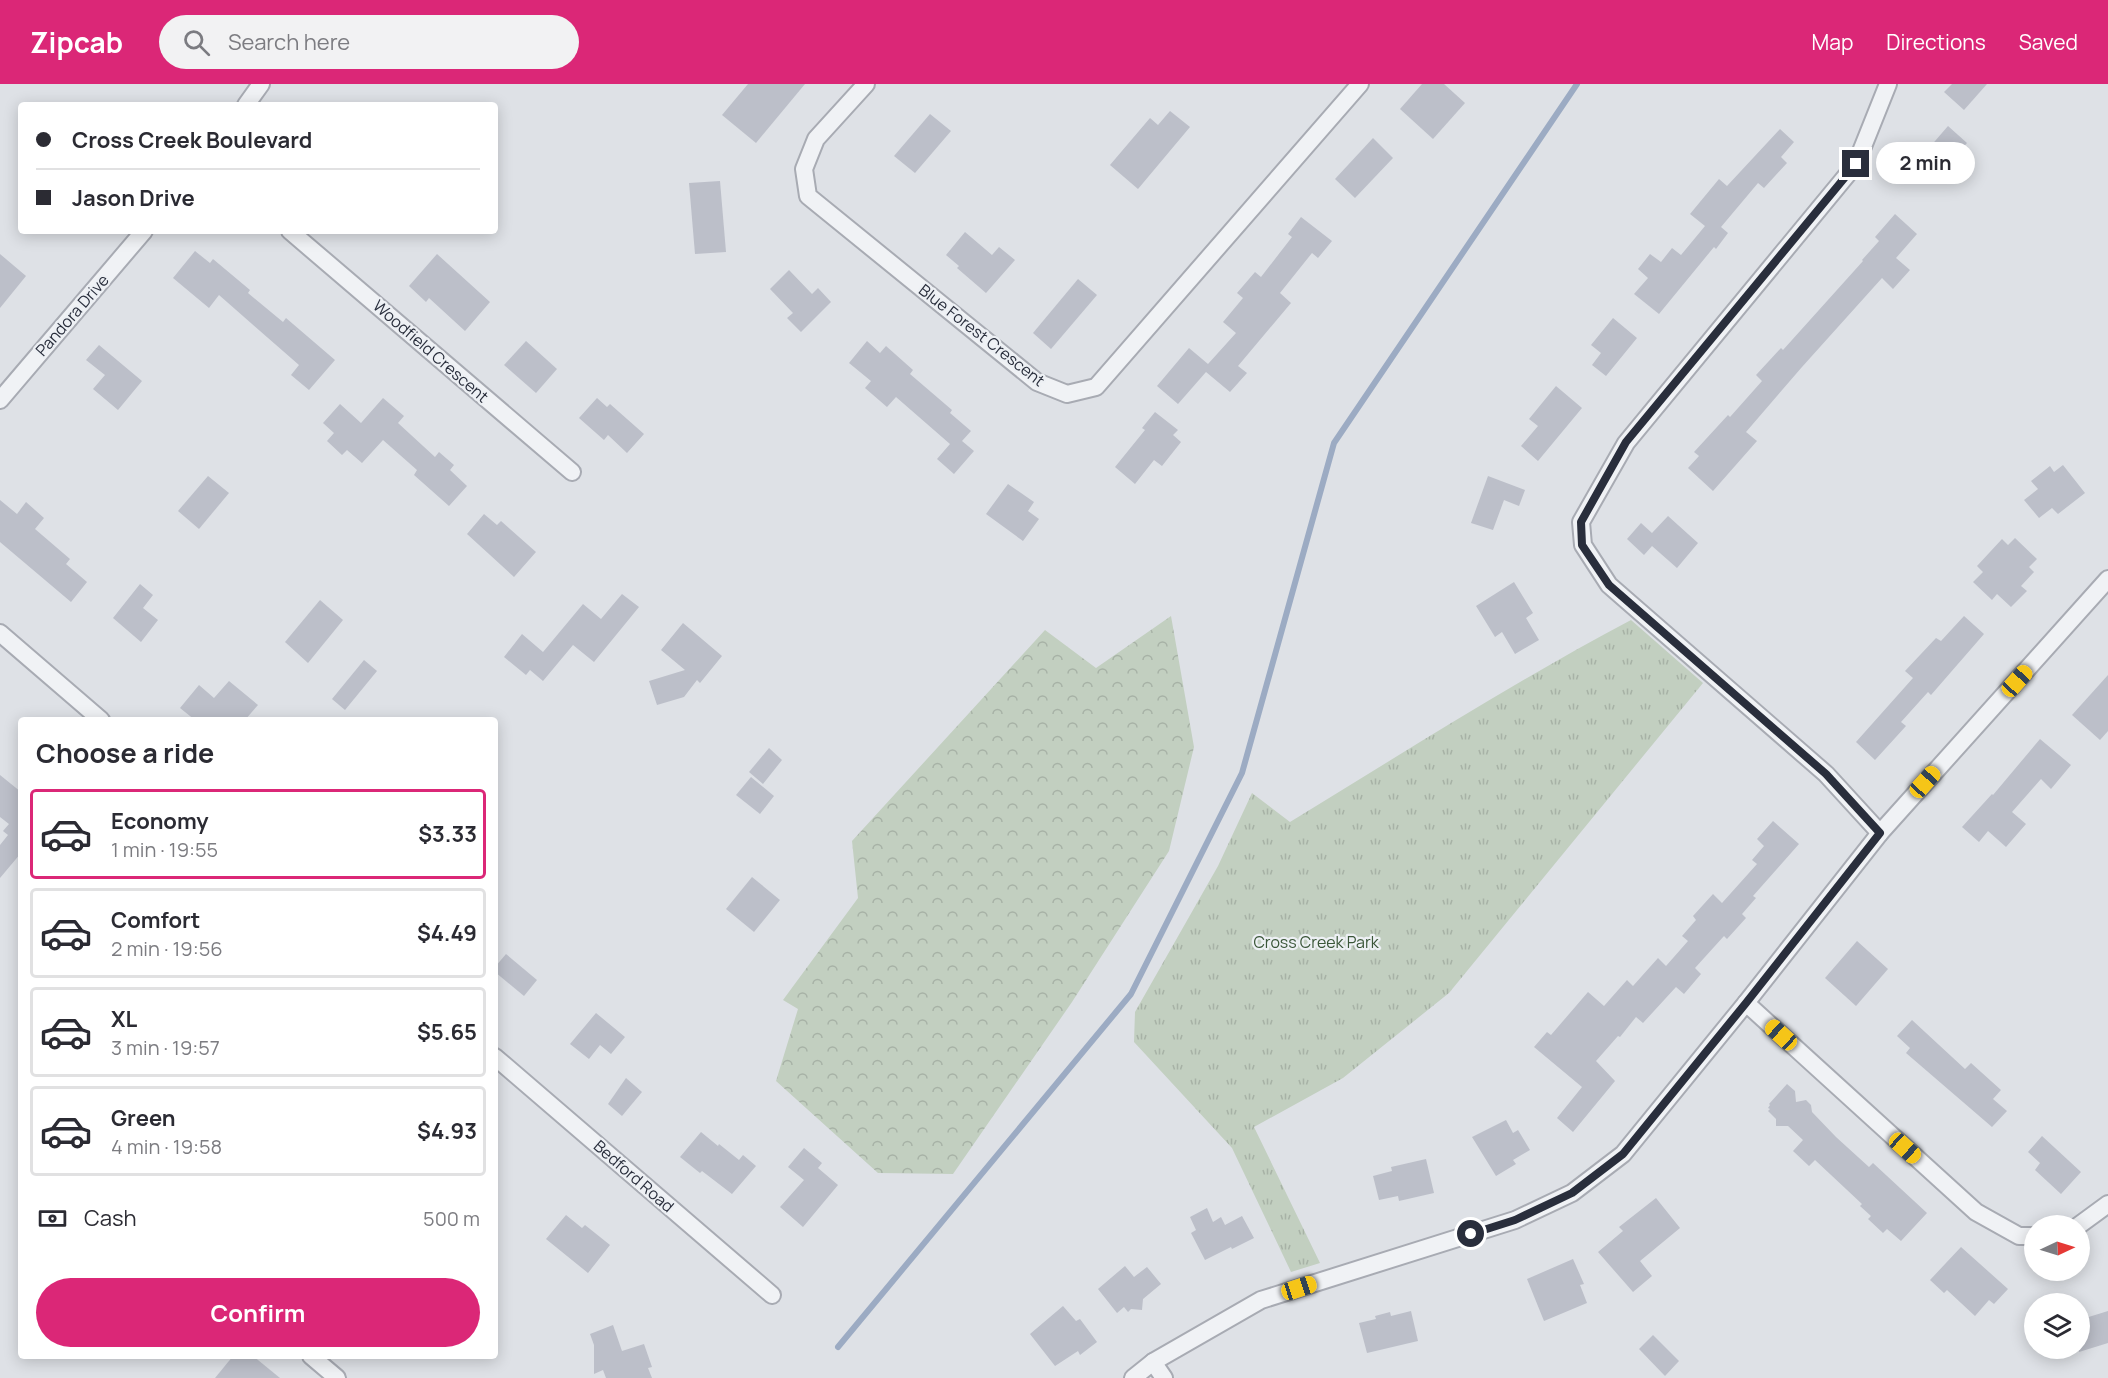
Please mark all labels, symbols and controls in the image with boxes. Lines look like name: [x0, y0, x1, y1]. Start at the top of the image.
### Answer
search box: [159, 15, 579, 69]
text: Zipcab: [30, 23, 123, 61]
icon: search: [180, 26, 213, 59]
text: Search here: [228, 27, 350, 57]
text: Map: [1812, 28, 1853, 56]
text: Directions: [1886, 28, 1986, 56]
text: Saved: [2019, 28, 2078, 56]
text: Cross Creek Boulevard: [72, 125, 312, 155]
callout: 2 min: [1877, 143, 1976, 185]
text: 2 min: [1899, 149, 1952, 176]
route end: [1842, 150, 1869, 177]
text: Jason Drive: [72, 183, 195, 213]
street label: Pandora Drive: [30, 269, 114, 361]
street label: Blue Forest Crescent: [914, 279, 1050, 391]
street label: Woodfield Crescent: [369, 295, 493, 407]
car: [1998, 662, 2036, 700]
text: Choose a ride: [36, 734, 214, 771]
car: [1906, 763, 1944, 801]
text: Economy: [111, 806, 209, 836]
icon: car: [39, 807, 93, 861]
text: $3.33: [418, 819, 477, 849]
text: 1 min · 19:55: [111, 836, 218, 863]
text: Comfort: [111, 905, 200, 935]
icon: car: [39, 906, 93, 960]
text: $4.49: [417, 918, 477, 948]
park label: Cross Creek Park: [1253, 931, 1380, 953]
text: 2 min · 19:56: [111, 935, 223, 962]
text: XL: [111, 1004, 137, 1034]
icon: car: [39, 1005, 93, 1059]
car: [1762, 1016, 1800, 1054]
text: $5.65: [417, 1017, 477, 1047]
text: 3 min · 19:57: [111, 1034, 220, 1061]
text: Green: [111, 1103, 176, 1133]
icon: car: [39, 1104, 93, 1158]
text: $4.93: [417, 1116, 477, 1146]
car: [1886, 1129, 1924, 1167]
text: 4 min · 19:58: [111, 1133, 222, 1160]
street label: Bedford Road: [589, 1135, 679, 1217]
icon: cash: [36, 1202, 69, 1235]
text: Cash: [84, 1203, 137, 1233]
text: 500 m: [423, 1205, 480, 1232]
north arrow: [2024, 1215, 2090, 1281]
map controls: [2024, 1215, 2090, 1359]
route start: [1457, 1220, 1484, 1247]
car: [1279, 1274, 1319, 1302]
button: Confirm: [36, 1278, 480, 1347]
button: layers: [2024, 1293, 2090, 1359]

